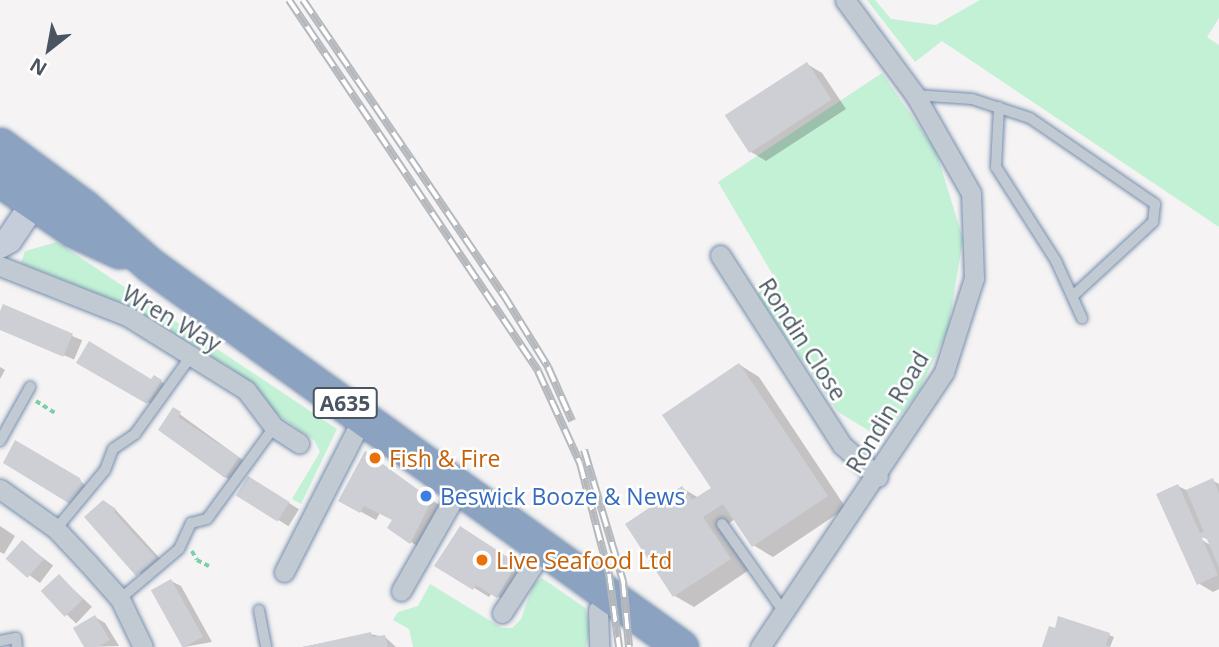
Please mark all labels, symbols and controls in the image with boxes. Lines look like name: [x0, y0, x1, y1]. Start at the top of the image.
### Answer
north arrow: [14, 14, 84, 84]
text: N: [25, 52, 52, 82]
street label: Rondin Close: [753, 273, 853, 405]
street label: Wren Way: [118, 279, 226, 357]
street label: Rondin Road: [840, 346, 934, 478]
road number: A635: [312, 386, 378, 420]
place label: Fish & Fire: [389, 444, 500, 472]
marker: Fish & Fire: [367, 450, 383, 466]
place label: Beswick Booze & News: [440, 482, 685, 510]
marker: Beswick Booze & News: [418, 488, 434, 504]
place label: Live Seafood Ltd: [496, 546, 672, 574]
marker: Live Seafood Ltd: [474, 552, 490, 568]

